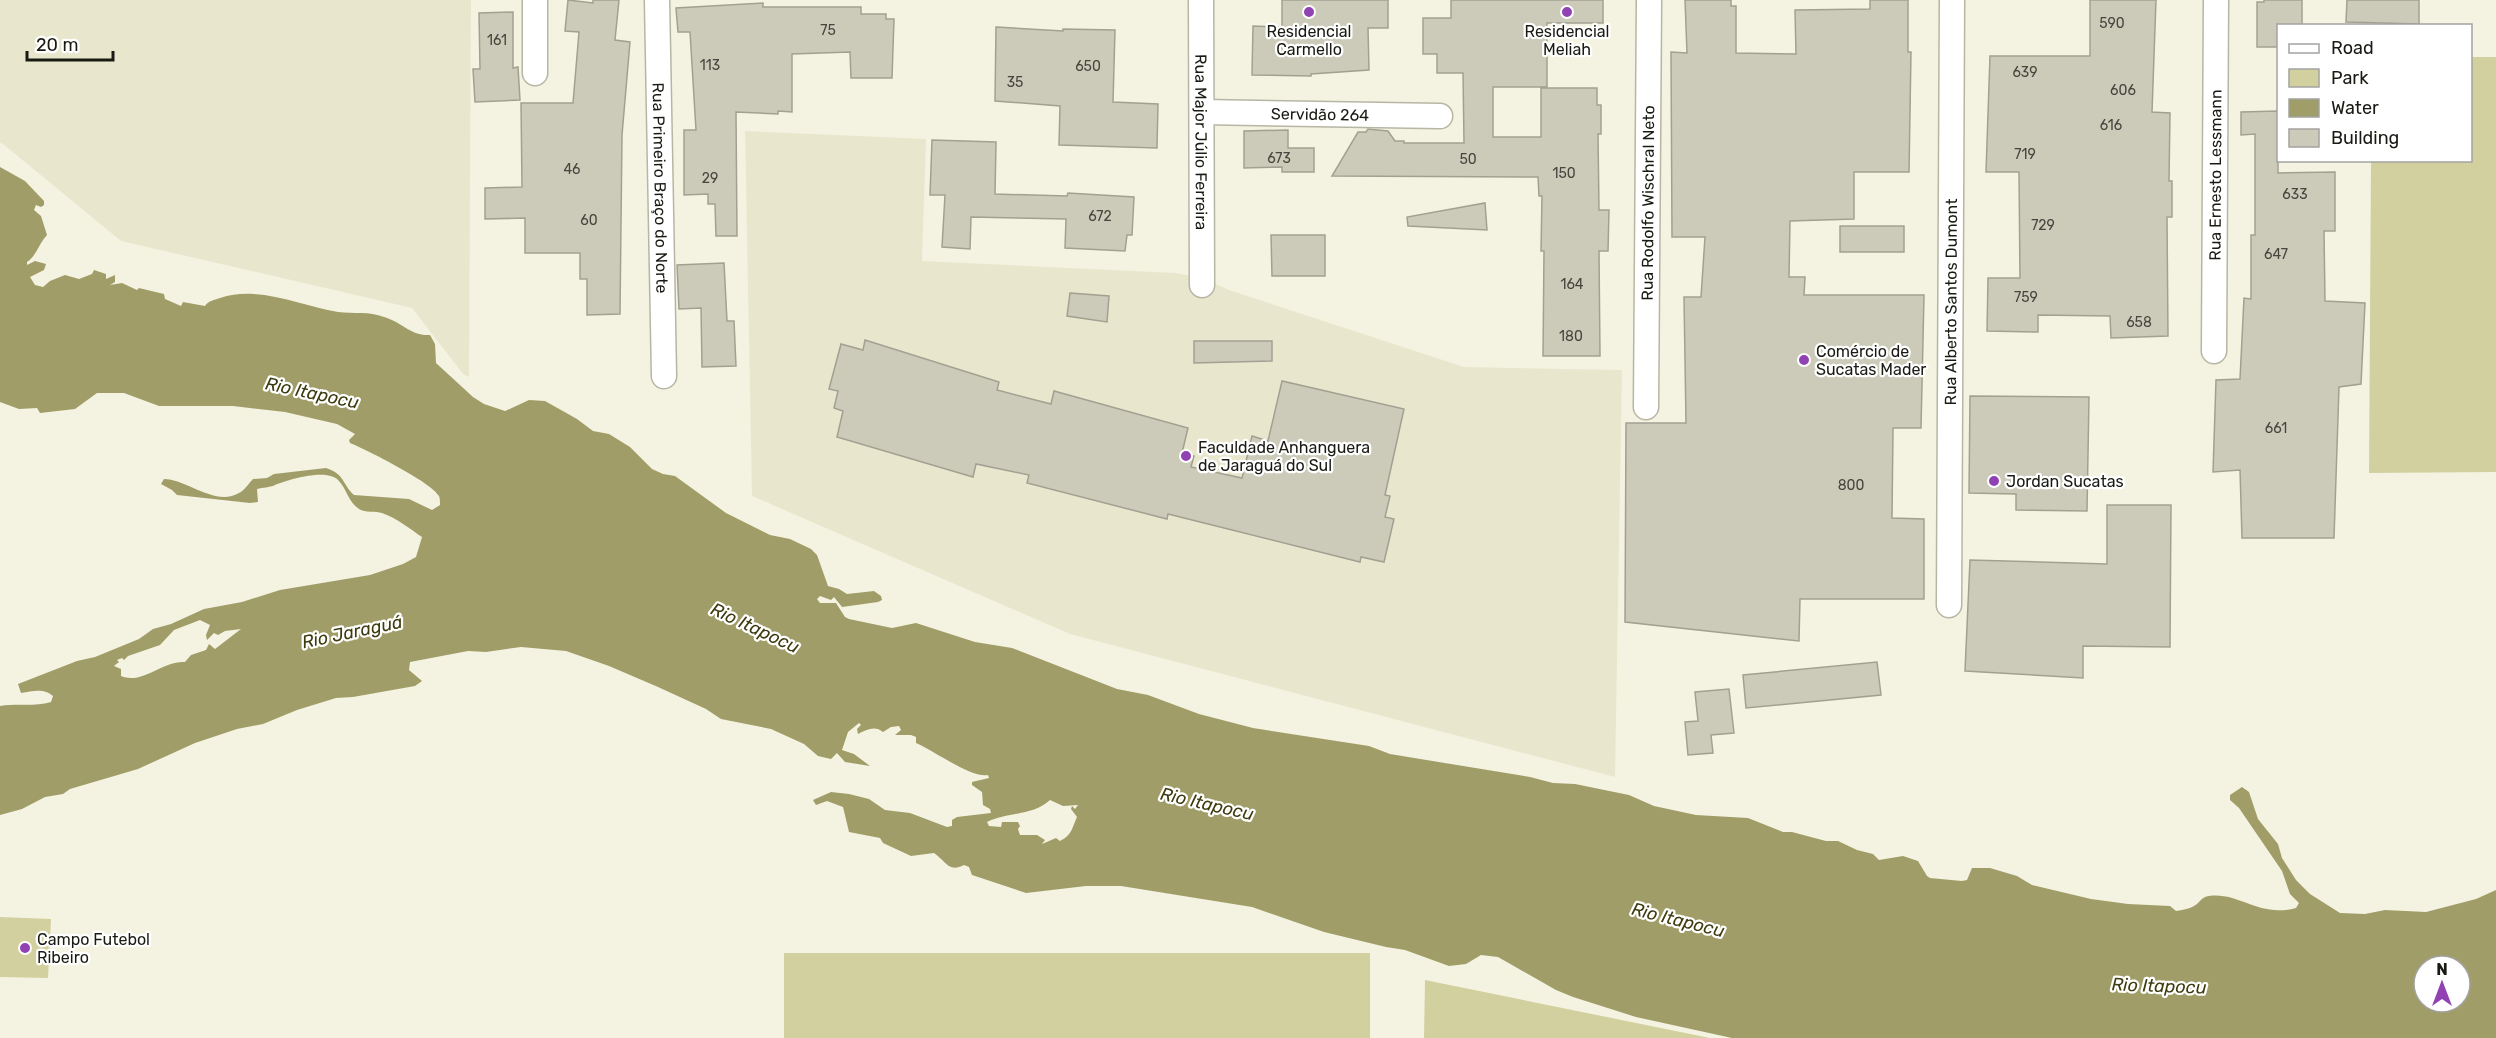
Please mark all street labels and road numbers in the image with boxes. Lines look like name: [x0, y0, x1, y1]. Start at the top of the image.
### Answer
street label: Rua Major Júlio Ferreira: [1191, 54, 1211, 230]
street label: Rua Primeiro Braço do Norte: [649, 82, 671, 294]
street label: Rua Ernesto Lessmann: [2206, 89, 2225, 261]
street label: Servidão 264: [1271, 104, 1369, 125]
street label: Rua Rodolfo Wischral Neto: [1638, 105, 1658, 301]
street label: Rua Alberto Santos Dumont: [1941, 198, 1961, 406]

